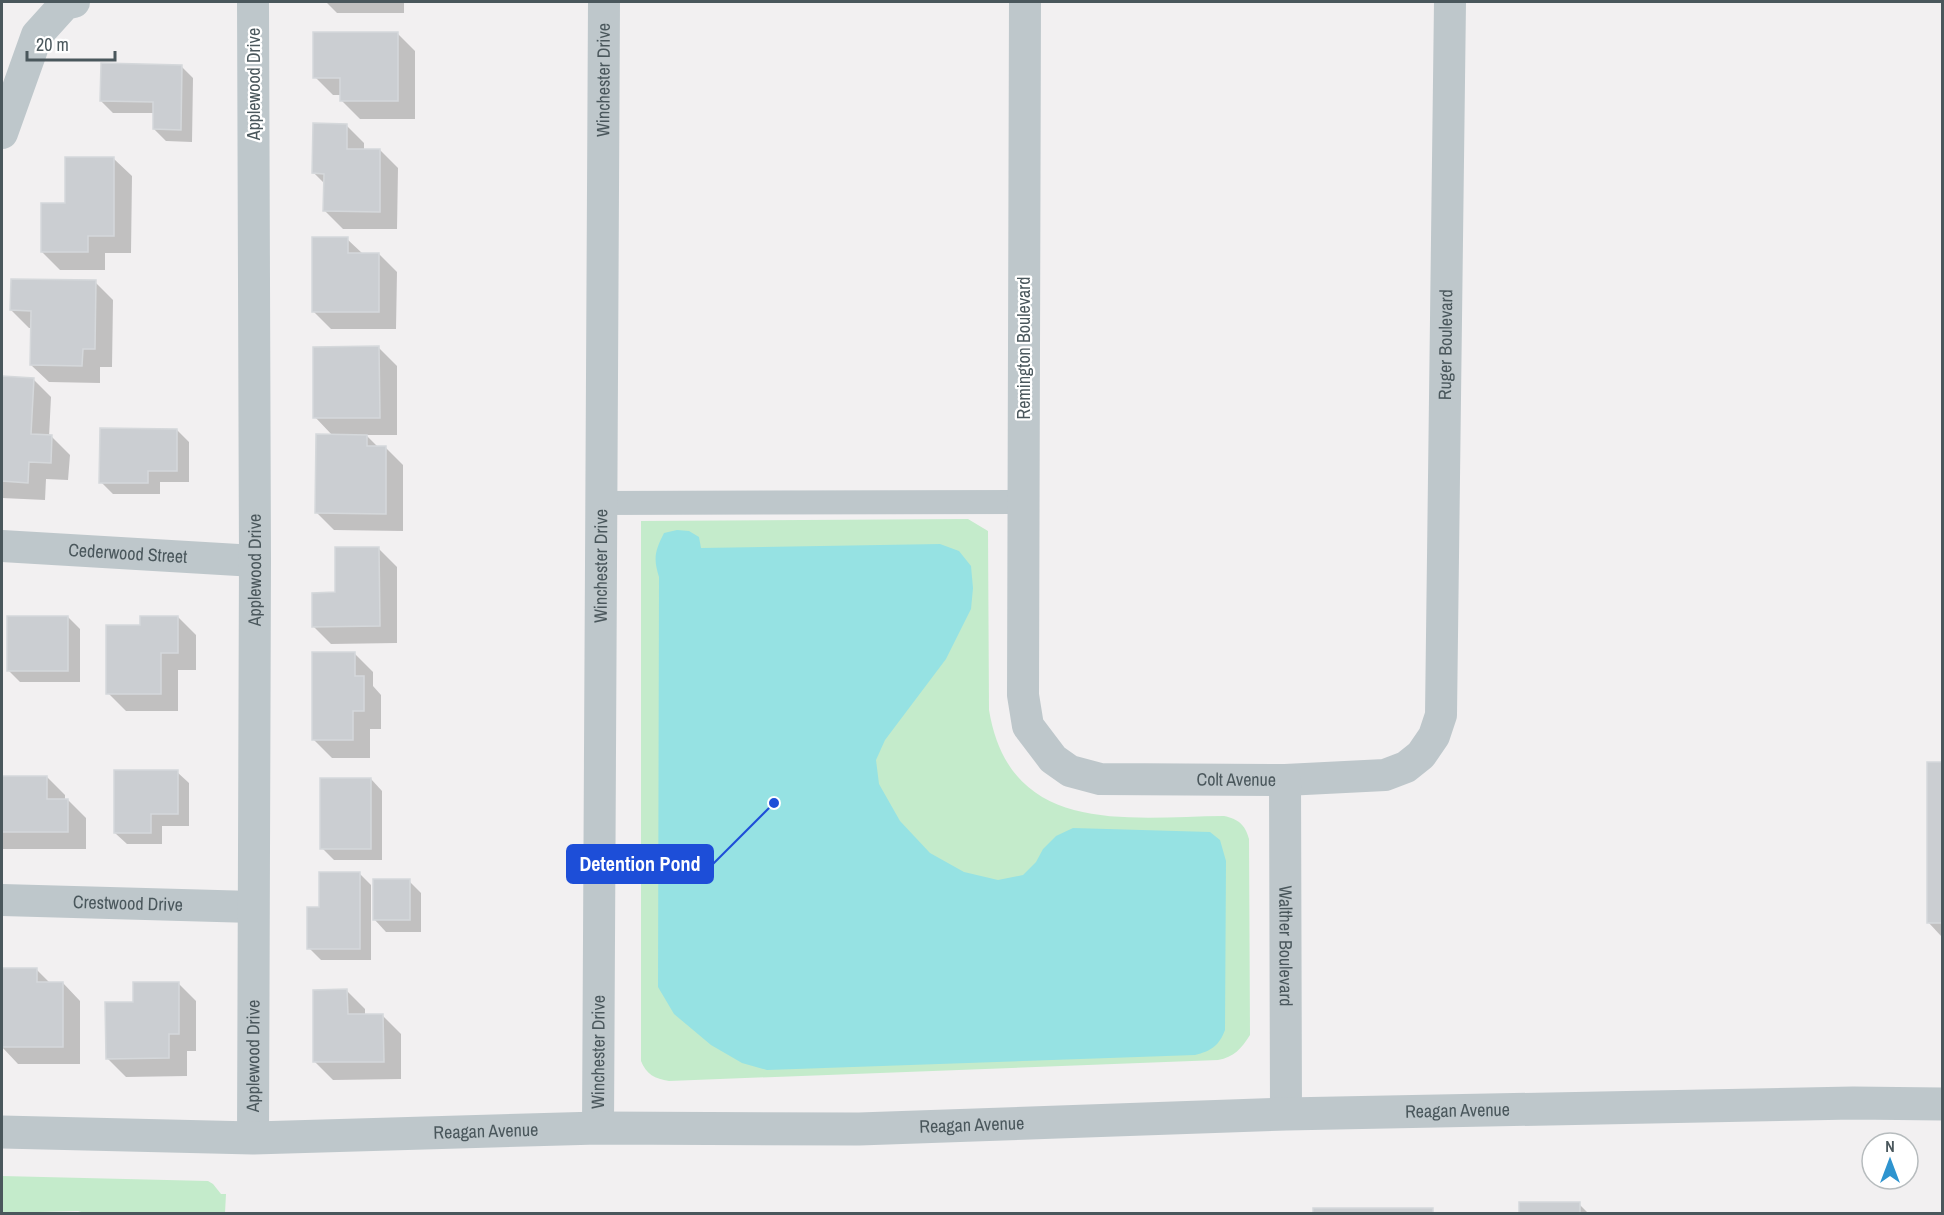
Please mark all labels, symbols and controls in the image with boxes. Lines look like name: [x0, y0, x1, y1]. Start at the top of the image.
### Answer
street label: Winchester Drive: [590, 23, 616, 137]
scale bar: [27, 24, 116, 62]
street label: Applewood Drive: [241, 28, 266, 141]
text: 20 m: [36, 32, 69, 57]
street label: Remington Boulevard: [1011, 277, 1036, 419]
street label: Ruger Boulevard: [1432, 289, 1458, 400]
street label: Winchester Drive: [588, 509, 613, 623]
street label: Applewood Drive: [242, 514, 267, 627]
street label: Cederwood Street: [68, 537, 188, 569]
street label: Colt Avenue: [1197, 767, 1276, 792]
callout: Detention Pond: [567, 845, 713, 883]
text: Detention Pond: [579, 850, 701, 877]
street label: Walther Boulevard: [1273, 885, 1299, 1007]
street label: Crestwood Drive: [73, 889, 183, 917]
street label: Winchester Drive: [585, 995, 611, 1109]
street label: Applewood Drive: [240, 1000, 265, 1113]
street label: Reagan Avenue: [1405, 1097, 1510, 1124]
street label: Reagan Avenue: [919, 1110, 1025, 1139]
street label: Reagan Avenue: [433, 1117, 539, 1145]
north arrow: [1860, 1131, 1920, 1191]
text: N: [1885, 1135, 1895, 1157]

